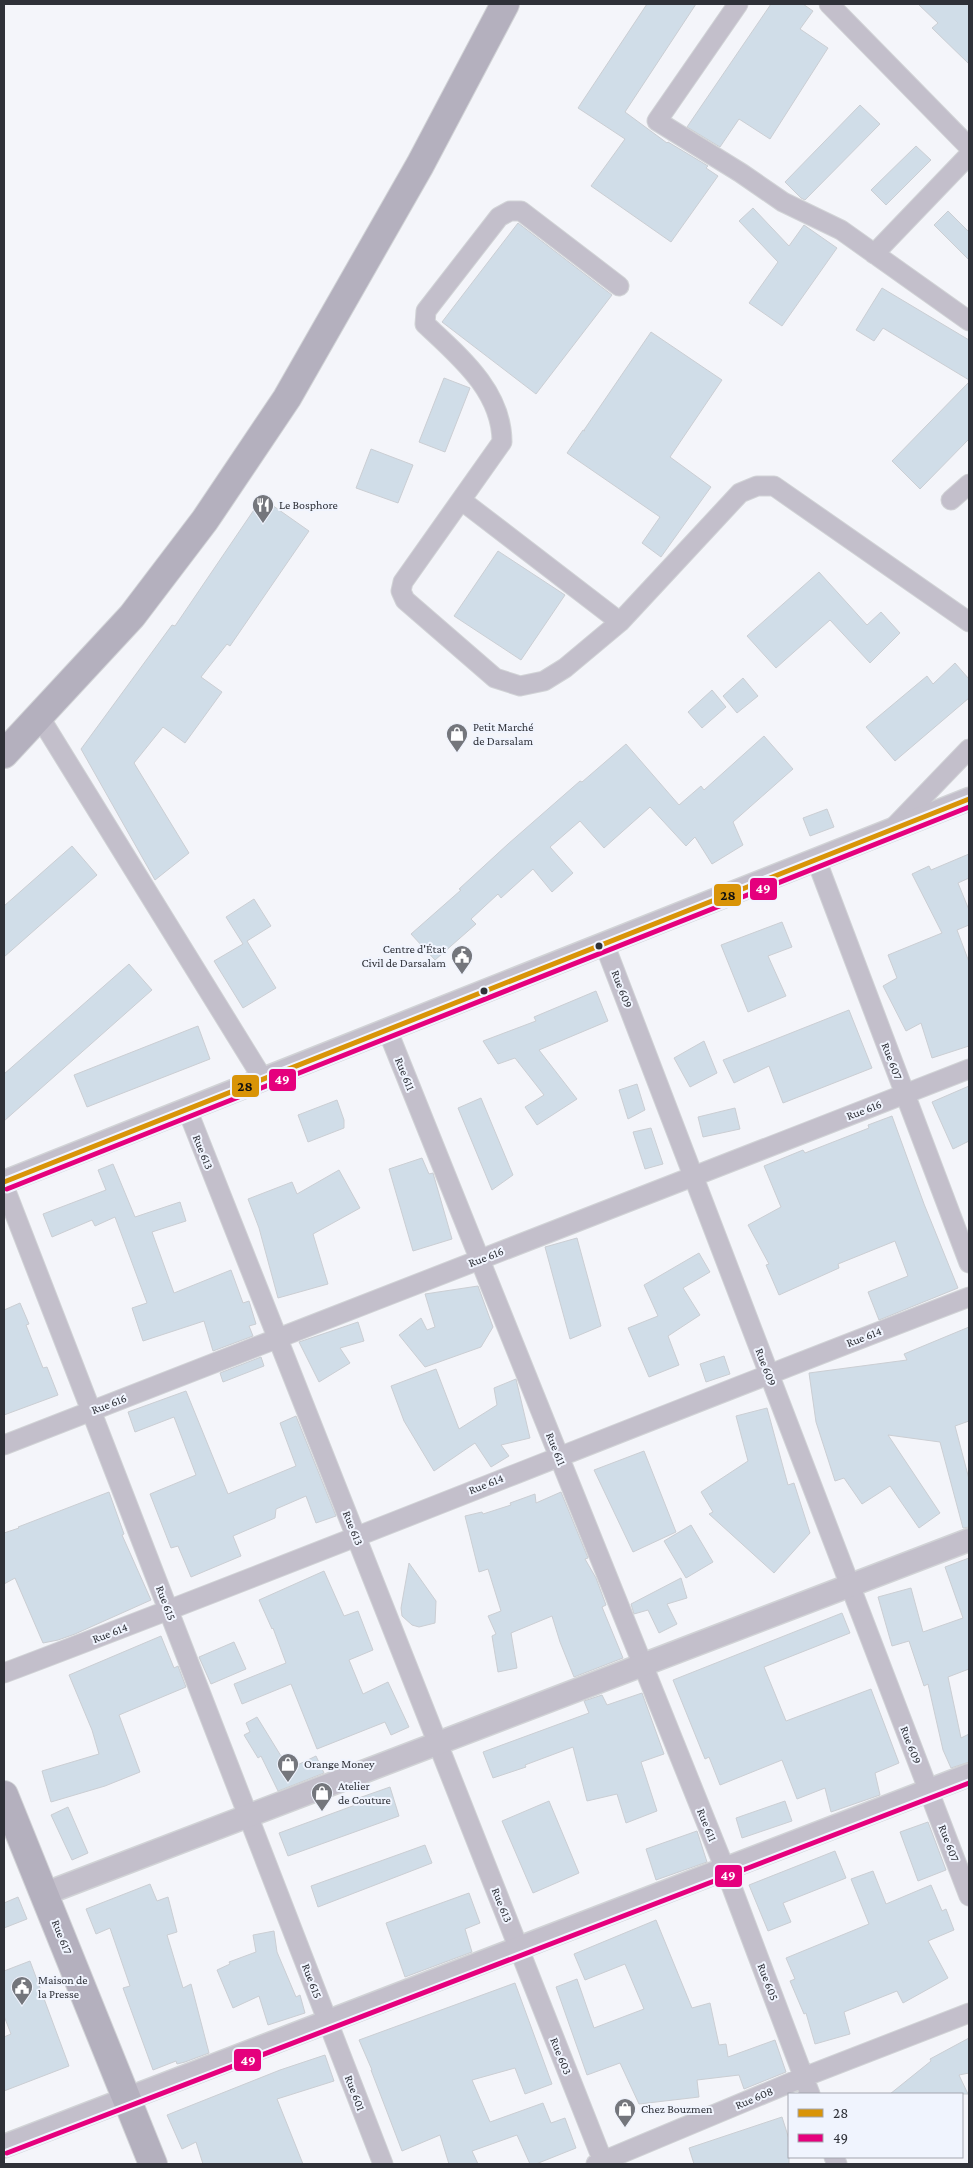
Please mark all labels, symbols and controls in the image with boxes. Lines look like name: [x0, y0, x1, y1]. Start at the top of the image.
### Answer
restaurant icon: Le Bosphore: [251, 493, 275, 524]
place label: Le Bosphore: [279, 498, 338, 512]
place label: Petit Marché de Darsalam: [473, 720, 534, 748]
shop icon: Petit Marché de Darsalam: [445, 722, 469, 753]
line badge: 49: [749, 877, 778, 901]
text: 49: [755, 880, 771, 896]
line badge: 28: [713, 883, 742, 907]
text: 28: [720, 887, 736, 903]
unlabelled marker: [594, 941, 604, 951]
place label: Centre d'État Civil de Darsalam: [361, 942, 447, 970]
public building icon: Centre d'État Civil de Darsalam: [450, 944, 474, 975]
street label: Rue 609: [608, 968, 636, 1010]
unlabelled marker: [479, 986, 489, 996]
street label: Rue 607: [879, 1041, 906, 1082]
street label: Rue 611: [392, 1055, 418, 1093]
line badge: 49: [268, 1068, 297, 1092]
text: 49: [274, 1071, 290, 1087]
line badge: 28: [231, 1074, 260, 1098]
text: 28: [237, 1078, 253, 1094]
street label: Rue 616: [844, 1097, 884, 1123]
street label: Rue 613: [190, 1133, 216, 1172]
street label: Rue 616: [466, 1244, 506, 1270]
street label: Rue 614: [844, 1324, 884, 1350]
street label: Rue 609: [752, 1346, 780, 1388]
street label: Rue 616: [89, 1391, 129, 1417]
street label: Rue 611: [543, 1430, 569, 1468]
street label: Rue 614: [466, 1471, 506, 1497]
street label: Rue 613: [340, 1509, 366, 1548]
street label: Rue 615: [153, 1584, 179, 1622]
street label: Rue 614: [90, 1620, 130, 1646]
street label: Rue 609: [897, 1724, 925, 1766]
shop icon: Orange Money: [276, 1752, 300, 1783]
place label: Orange Money: [304, 1757, 375, 1771]
place label: Atelier de Couture: [338, 1779, 391, 1807]
shop icon: Atelier de Couture: [310, 1781, 334, 1812]
street label: Rue 611: [694, 1806, 720, 1844]
street label: Rue 607: [936, 1823, 963, 1864]
line badge: 49: [714, 1864, 743, 1888]
text: 49: [720, 1867, 736, 1883]
street label: Rue 613: [489, 1886, 515, 1925]
street label: Rue 617: [49, 1918, 75, 1957]
street label: Rue 605: [754, 1961, 782, 2003]
street label: Rue 615: [299, 1962, 325, 2000]
place label: Maison de la Presse: [38, 1973, 88, 2001]
public building icon: Maison de la Presse: [10, 1975, 34, 2006]
street label: Rue 603: [547, 2035, 575, 2077]
line badge: 49: [233, 2048, 262, 2072]
text: 49: [240, 2052, 256, 2068]
street label: Rue 601: [342, 2073, 368, 2113]
street label: Rue 608: [733, 2084, 775, 2112]
legend: [788, 2093, 963, 2158]
shop icon: Chez Bouzmen: [613, 2097, 637, 2128]
place label: Chez Bouzmen: [641, 2102, 713, 2116]
text: 28: [833, 2105, 848, 2121]
text: 49: [833, 2130, 848, 2146]

